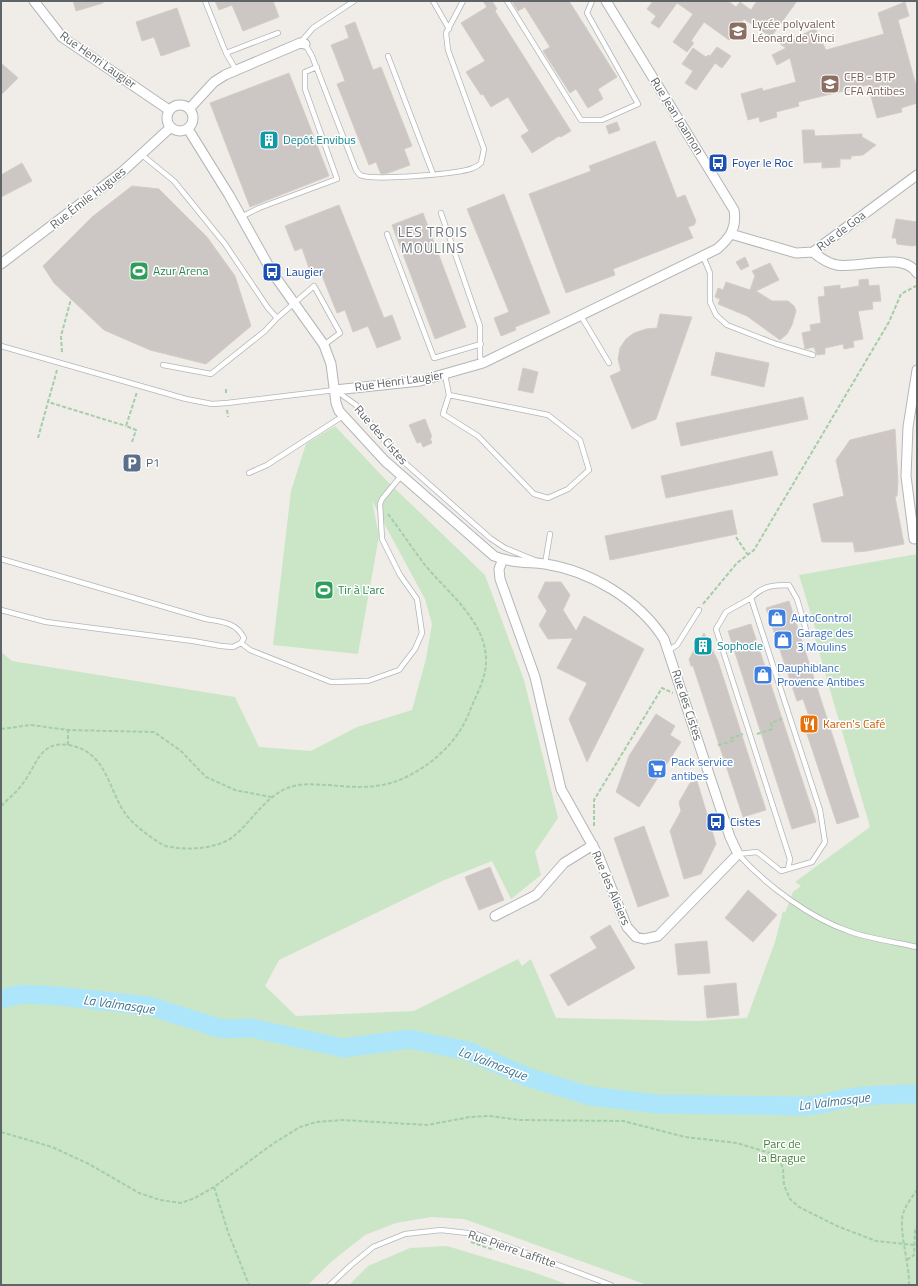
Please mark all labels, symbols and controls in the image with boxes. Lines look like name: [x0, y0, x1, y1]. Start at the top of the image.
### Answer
place label: Lycée polyvalent Léonard de Vinci: [752, 14, 836, 47]
school or university icon: Lycée polyvalent Léonard de Vinci: [727, 20, 749, 42]
street label: Rue Henri Laugier: [56, 26, 140, 93]
place label: CFB - BTP CFA Antibes: [844, 67, 905, 100]
street label: Rue Jean Joannon: [646, 73, 709, 158]
school or university icon: CFB - BTP CFA Antibes: [819, 73, 841, 95]
building icon: Depôt Envibus: [258, 129, 280, 151]
place label: Depôt Envibus: [283, 130, 356, 149]
bus stop icon: Foyer le Roc: [707, 152, 729, 174]
place label: Foyer le Roc: [732, 153, 793, 172]
street label: Rue Émile Hugues: [46, 162, 130, 233]
street label: Rue de Goa: [812, 206, 869, 255]
district label: LES TROIS MOULINS: [398, 221, 468, 258]
sports icon: Azur Arena: [128, 260, 150, 282]
place label: Azur Arena: [153, 261, 208, 280]
bus stop icon: Laugier: [261, 261, 283, 283]
place label: Laugier: [286, 262, 323, 281]
street label: Rue Henri Laugier: [353, 365, 445, 396]
street label: Rue des Cistes: [350, 401, 413, 469]
parking icon: P1: [121, 452, 143, 474]
place label: P1: [146, 453, 160, 472]
sports icon: Tir à L'arc: [313, 579, 335, 601]
place label: Tir à L'arc: [338, 580, 385, 599]
shop icon: AutoControl: [766, 607, 788, 629]
place label: AutoControl: [791, 608, 852, 627]
place label: Garage des 3 Moulins: [797, 623, 854, 656]
shop icon: Garage des 3 Moulins: [772, 629, 794, 651]
building icon: Sophocle: [692, 635, 714, 657]
place label: Sophocle: [717, 636, 763, 655]
place label: Dauphiblanc Provence Antibes: [777, 658, 865, 691]
shop icon: Dauphiblanc Provence Antibes: [752, 664, 774, 686]
street label: Rue des Cistes: [667, 667, 708, 743]
restaurant icon: Karen's Café: [798, 713, 820, 735]
place label: Karen's Café: [823, 714, 885, 733]
place label: Pack service antibes: [671, 752, 733, 785]
supermarket icon: Pack service antibes: [646, 758, 668, 780]
bus stop icon: Cistes: [705, 811, 727, 833]
place label: Cistes: [730, 812, 761, 831]
street label: Rue des Alisiers: [587, 847, 636, 929]
water label: La Valmasque: [82, 989, 157, 1019]
water label: La Valmasque: [456, 1041, 531, 1086]
water label: La Valmasque: [797, 1087, 872, 1115]
park label: Parc de la Brague: [758, 1134, 806, 1167]
street label: Rue Pierre Laffitte: [466, 1225, 559, 1272]

